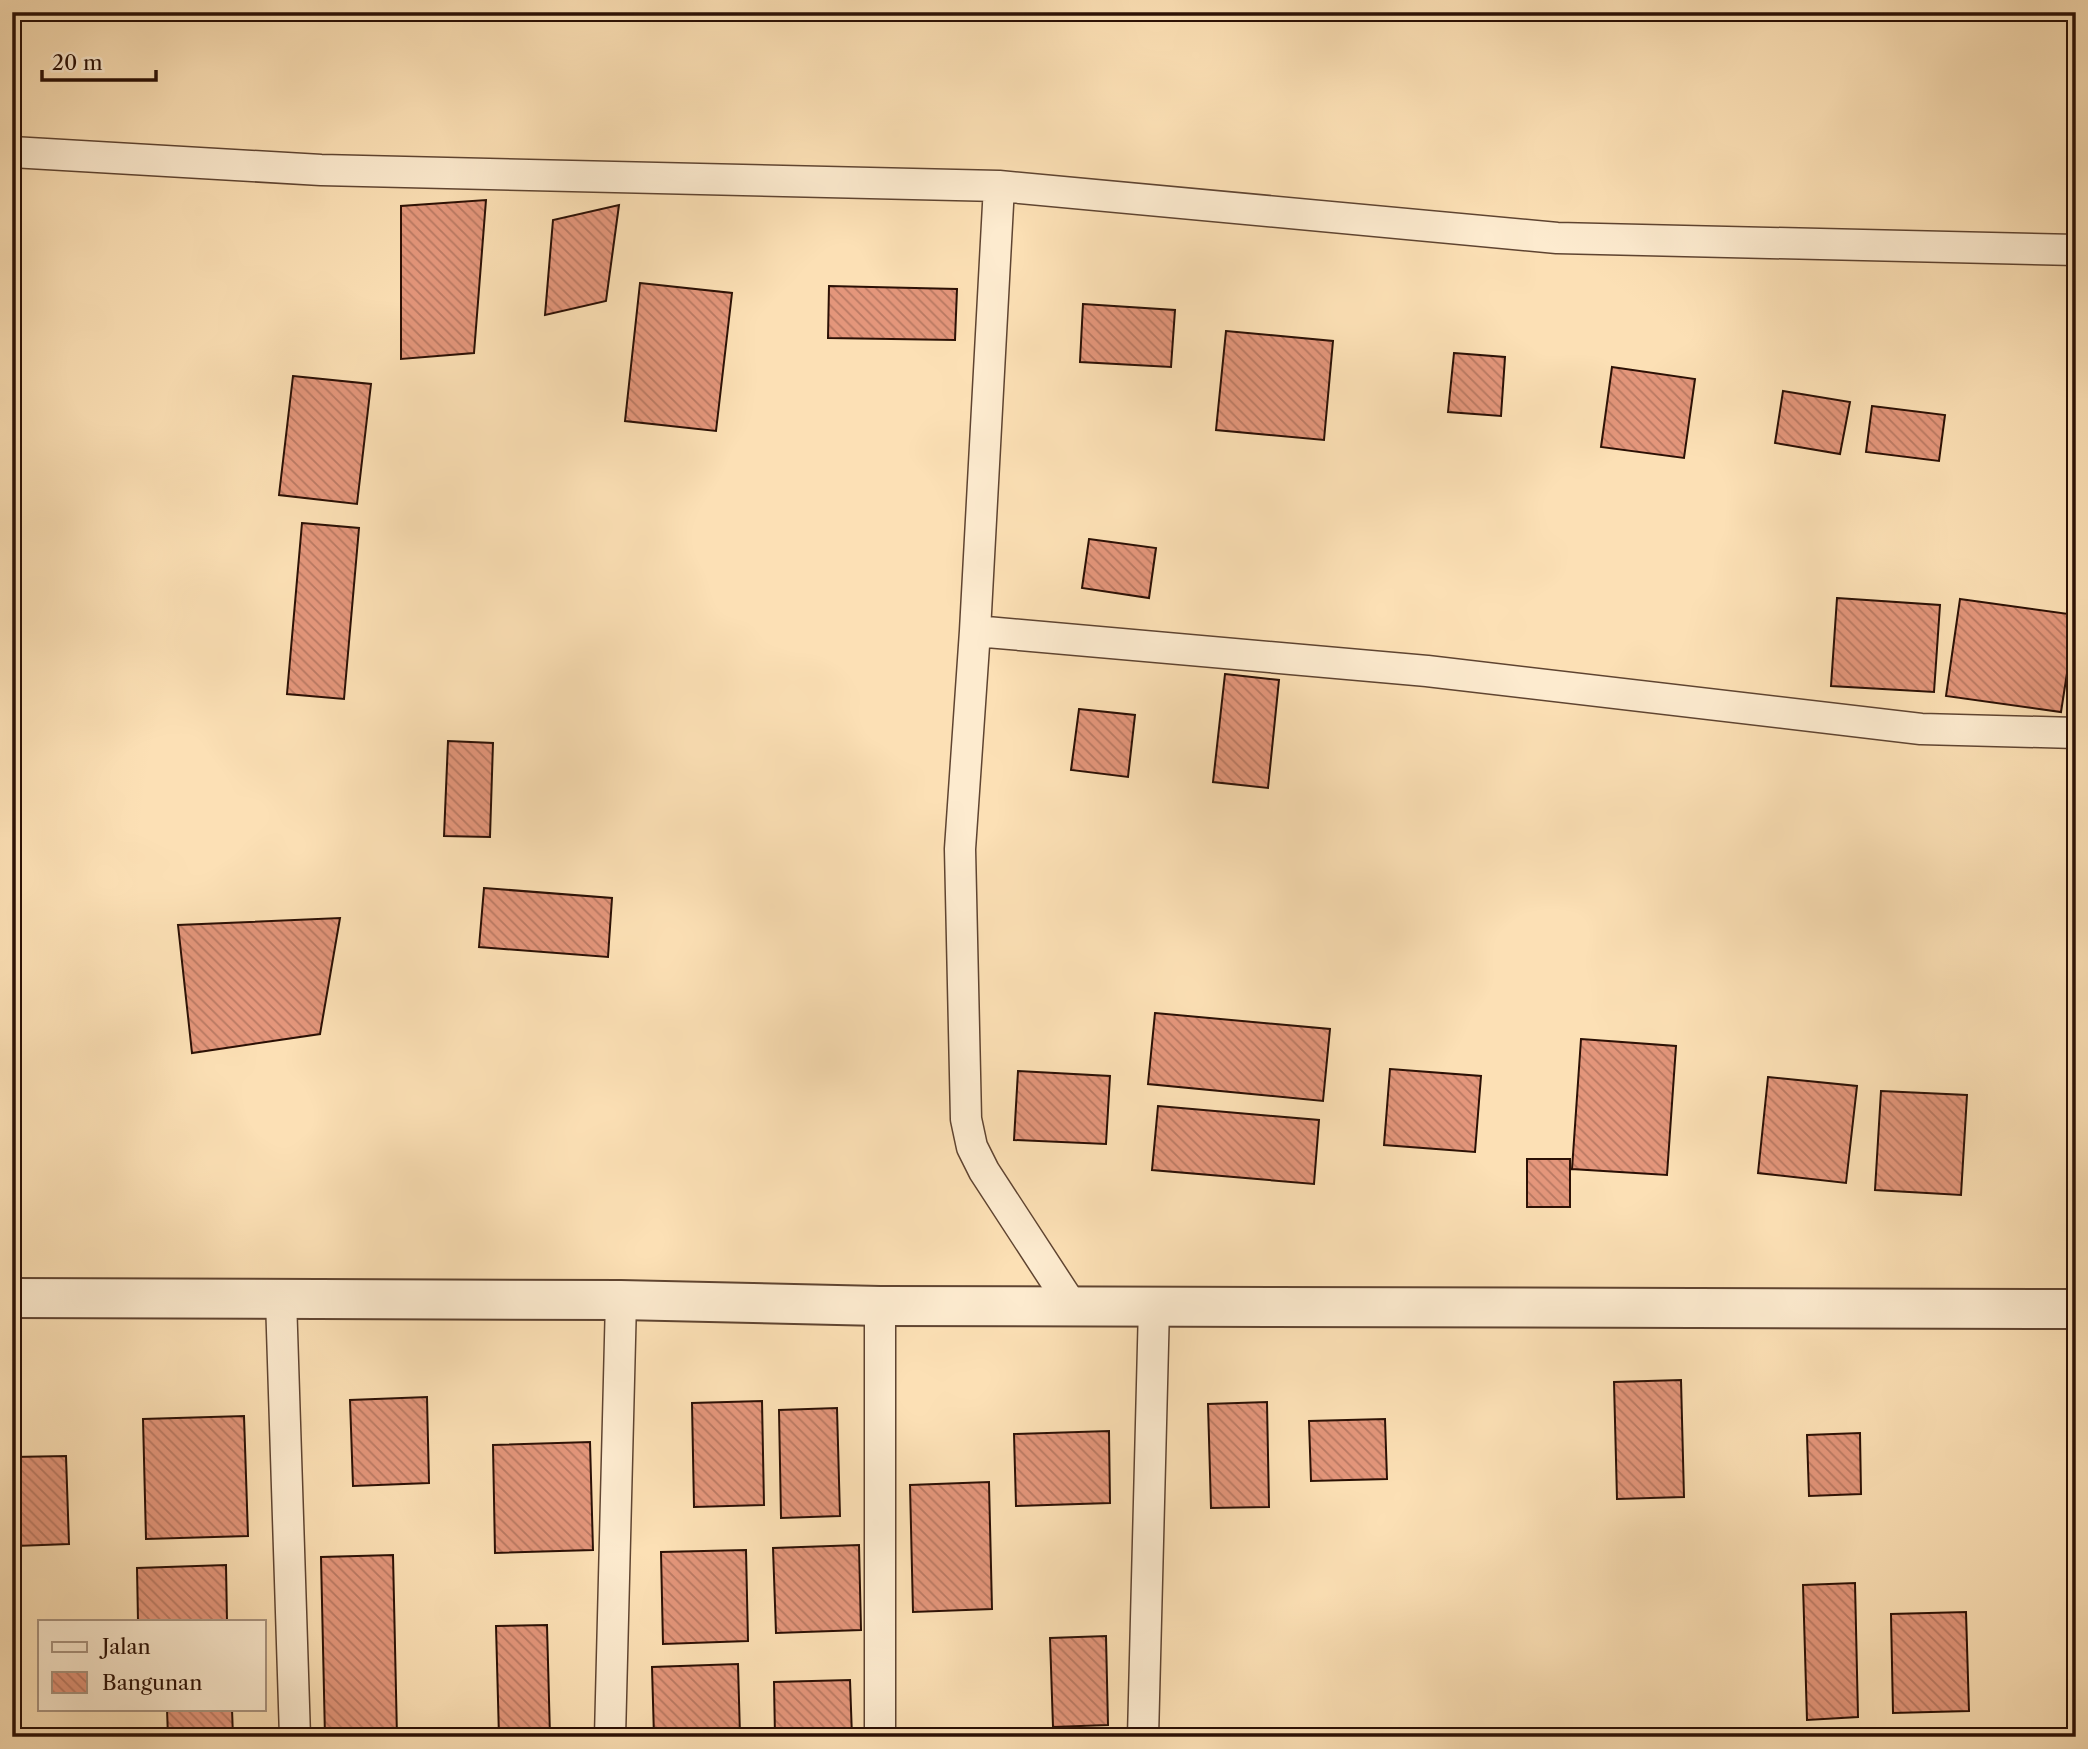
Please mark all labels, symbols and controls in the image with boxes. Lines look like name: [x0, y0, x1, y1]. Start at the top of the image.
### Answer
scale bar: [42, 38, 156, 82]
text: 20 m: [52, 50, 103, 75]
legend: [38, 1620, 266, 1710]
text: Jalan: [99, 1634, 151, 1659]
text: Bangunan: [102, 1670, 202, 1695]

